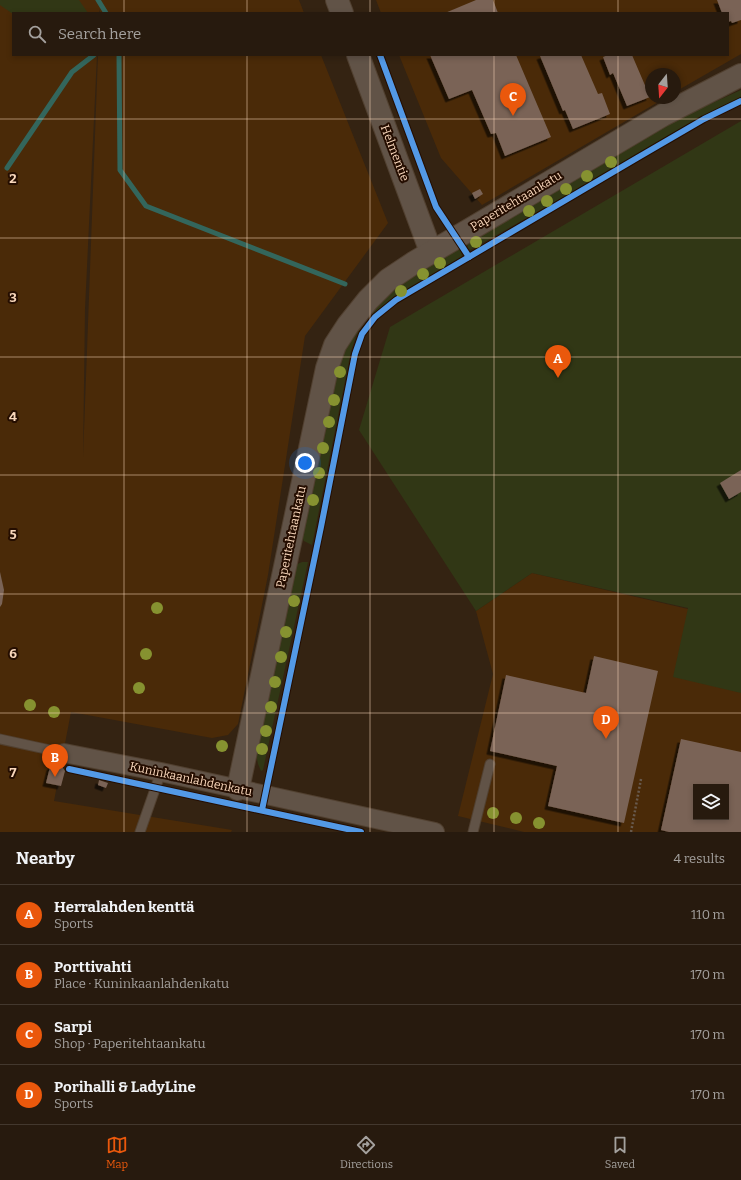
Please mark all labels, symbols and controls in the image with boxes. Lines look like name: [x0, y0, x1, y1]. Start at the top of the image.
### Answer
search box: [12, 12, 729, 56]
icon: search: [26, 23, 48, 45]
text: Search here: [58, 25, 141, 43]
north arrow: [645, 68, 681, 104]
pin: C: [500, 83, 526, 116]
street label: Helmentie: [378, 123, 412, 183]
street label: Paperitehtaankatu: [468, 168, 565, 234]
text: 2: [9, 171, 17, 186]
text: 3: [9, 290, 17, 305]
pin: A: [545, 345, 571, 378]
text: 4: [9, 409, 17, 424]
your location: [295, 453, 315, 473]
street label: Paperitehtaankatu: [273, 484, 309, 589]
text: 5: [9, 527, 17, 542]
text: 6: [9, 646, 17, 661]
pin: D: [593, 706, 619, 739]
pin: B: [42, 744, 68, 777]
street label: Kuninkaanlahdenkatu: [128, 759, 254, 799]
text: 7: [10, 765, 17, 780]
map controls: [693, 784, 729, 820]
button: layers: [693, 784, 729, 820]
text: Nearby: [16, 848, 75, 869]
text: 4 results: [673, 851, 725, 866]
text: Herralahden kenttä: [54, 898, 195, 916]
text: A: [24, 907, 34, 922]
text: 110 m: [691, 907, 725, 922]
text: Sports: [54, 916, 93, 931]
text: Porttivahti: [54, 958, 132, 976]
text: B: [25, 967, 33, 982]
text: 170 m: [690, 967, 725, 982]
text: Place · Kuninkaanlahdenkatu: [54, 976, 229, 991]
text: Sarpi: [54, 1018, 92, 1036]
text: C: [25, 1027, 33, 1042]
text: 170 m: [690, 1027, 725, 1042]
text: Shop · Paperitehtaankatu: [54, 1036, 206, 1051]
text: Porihalli & LadyLine: [54, 1078, 196, 1096]
text: D: [24, 1087, 34, 1102]
text: 170 m: [690, 1087, 725, 1102]
text: Sports: [54, 1096, 93, 1111]
tab: Map: [106, 1134, 128, 1171]
tab: Directions: [340, 1134, 393, 1171]
tab: Saved: [605, 1134, 635, 1171]

